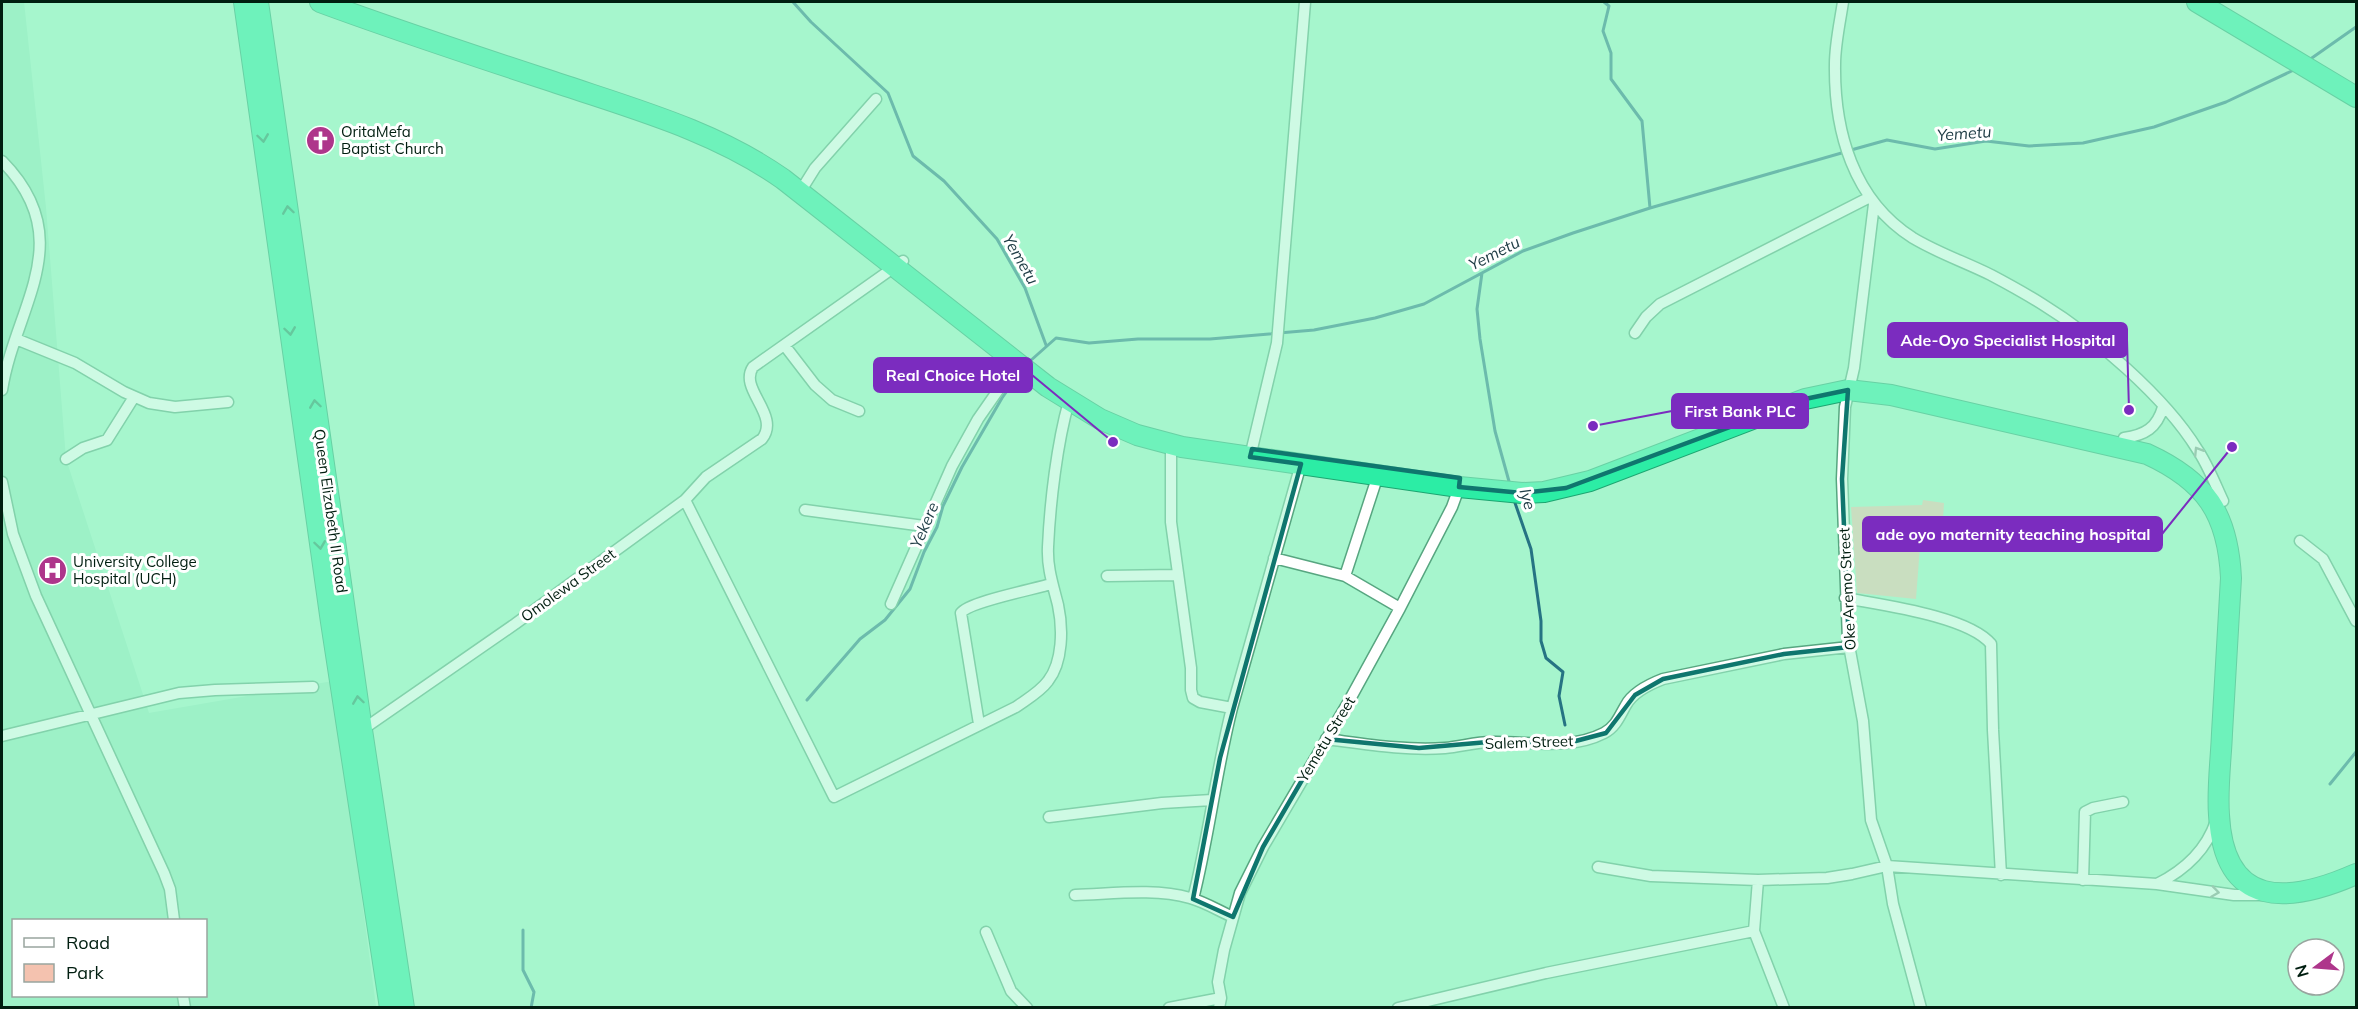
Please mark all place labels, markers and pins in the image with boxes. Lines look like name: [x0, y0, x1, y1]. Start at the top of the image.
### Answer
place label: OritaMefa Baptist Church: [341, 122, 444, 158]
church icon: OritaMefa Baptist Church: [304, 124, 336, 156]
callout: Ade-Oyo Specialist Hospital: [1888, 323, 2127, 357]
callout: Real Choice Hotel: [874, 358, 1032, 392]
callout: First Bank PLC: [1672, 394, 1808, 428]
callout: ade oyo maternity teaching hospital: [1863, 517, 2162, 551]
place label: University College Hospital (UCH): [73, 552, 197, 588]
hospital icon: University College Hospital (UCH): [36, 554, 68, 586]

